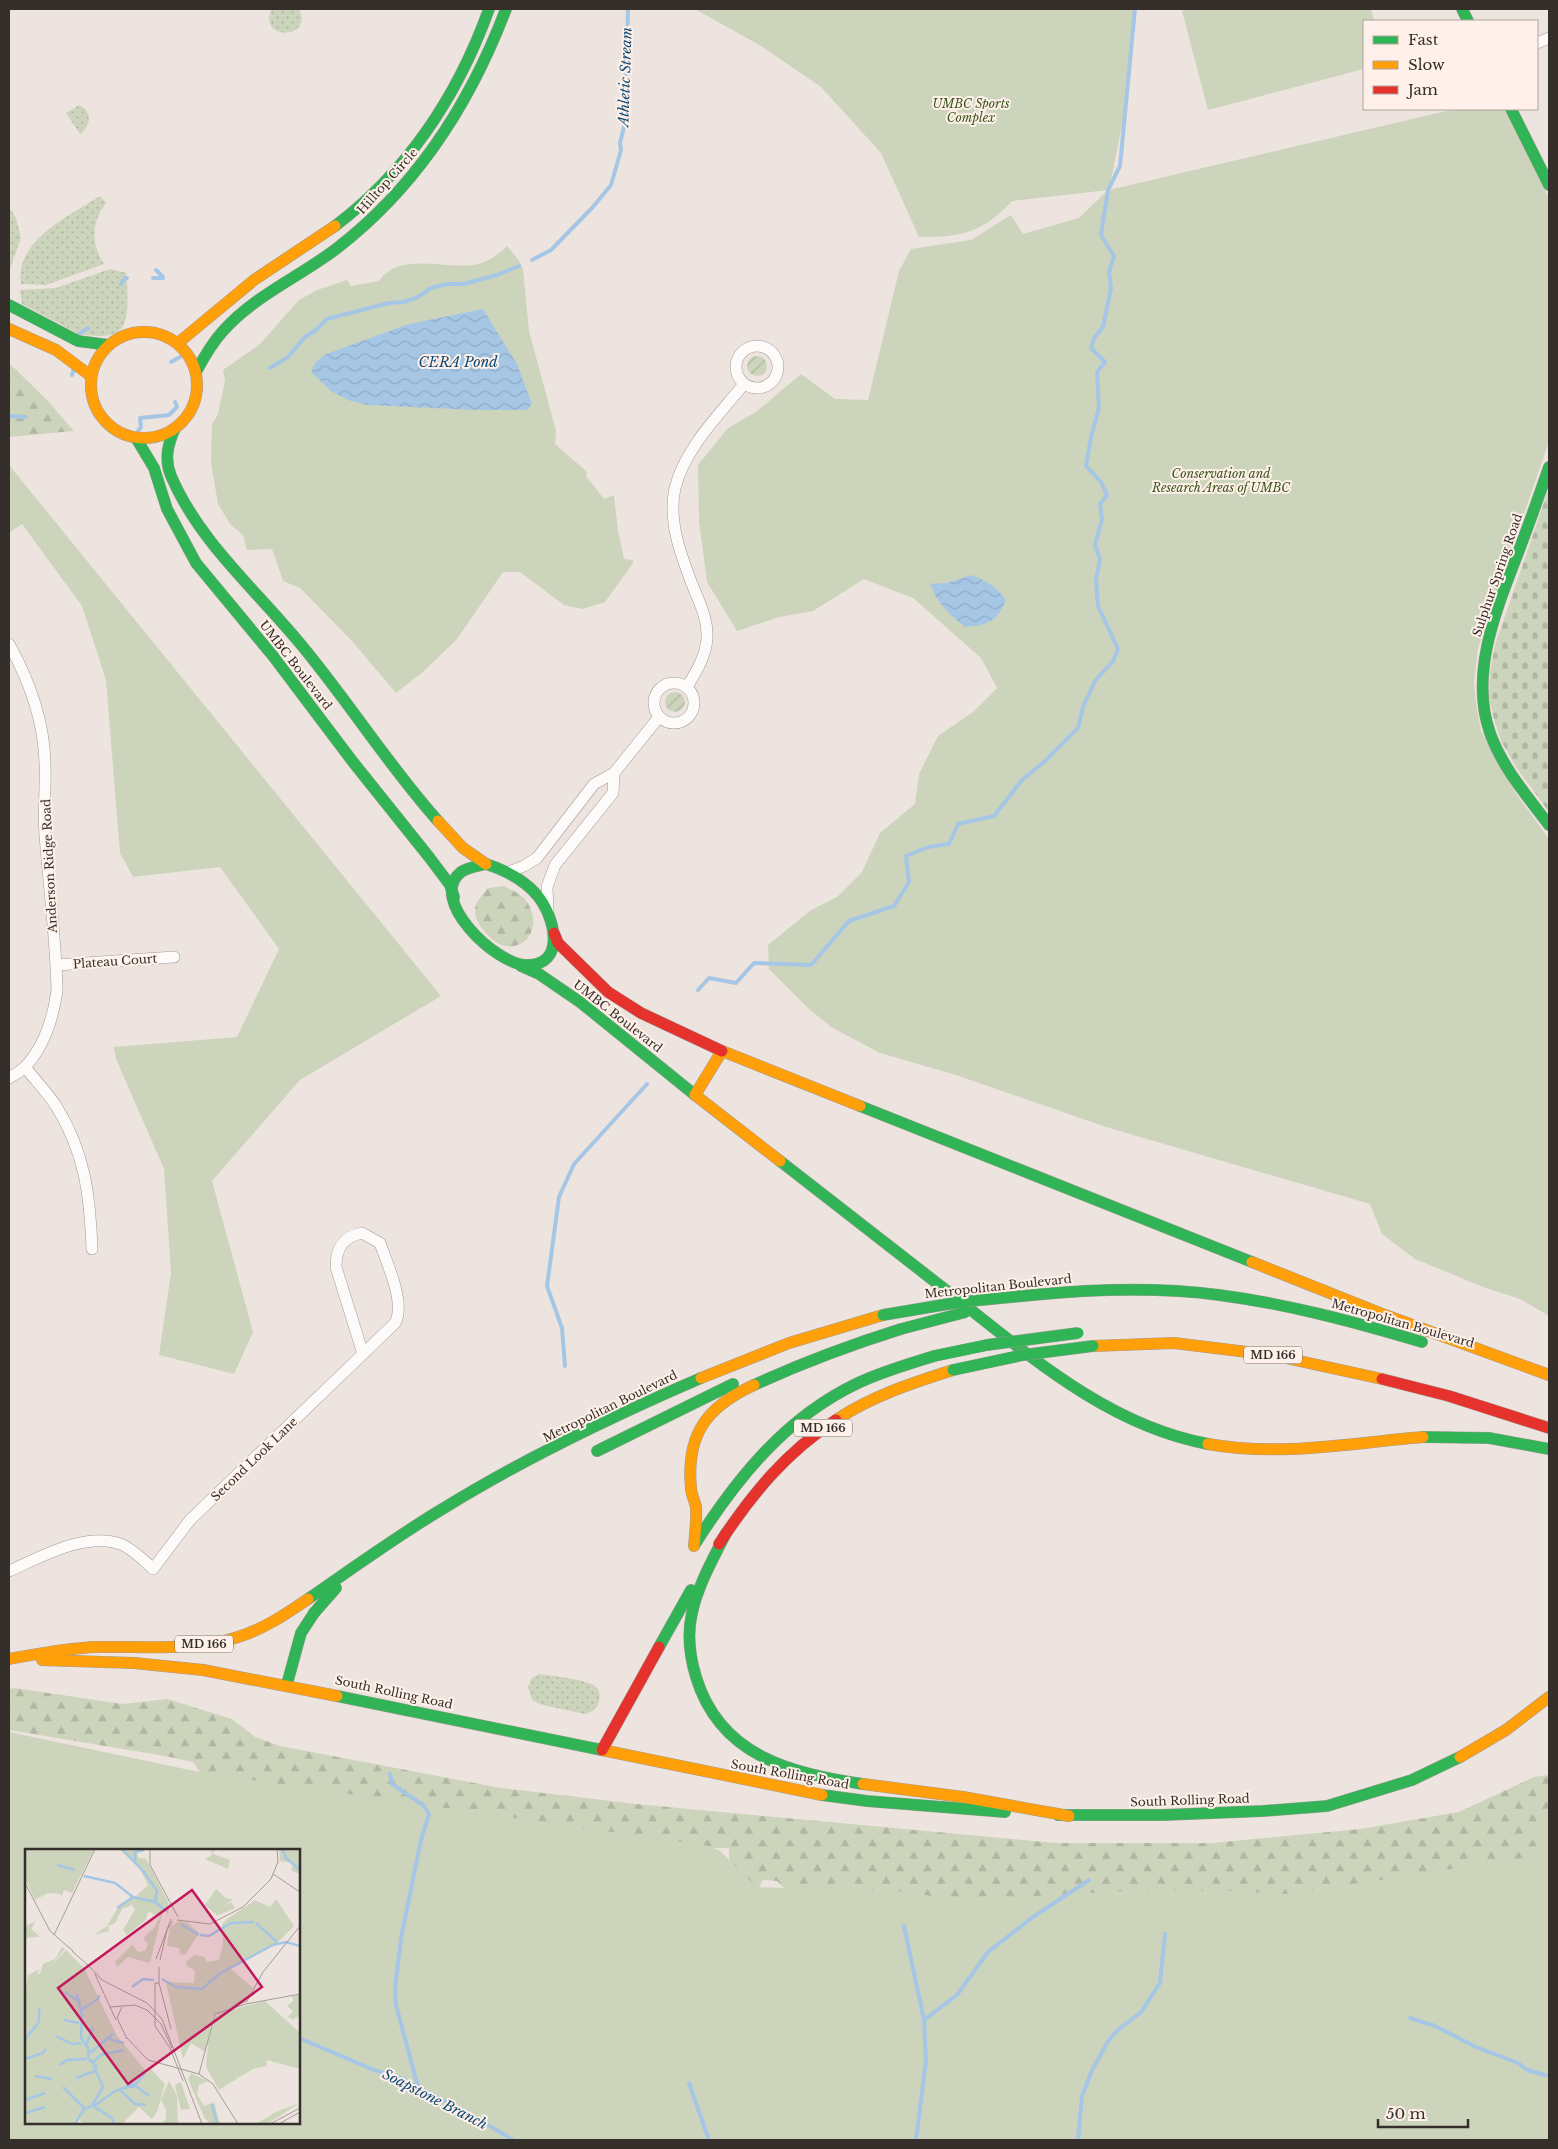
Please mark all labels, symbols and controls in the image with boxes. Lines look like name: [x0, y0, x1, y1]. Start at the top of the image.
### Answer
legend: [1363, 20, 1538, 110]
water label: Athletic Stream: [614, 27, 636, 129]
text: Fast: [1408, 30, 1439, 49]
text: Slow: [1408, 55, 1445, 74]
text: Jam: [1406, 80, 1438, 99]
park label: UMBC Sports Complex: [932, 96, 1010, 125]
street label: Hilltop Circle: [353, 145, 421, 217]
water label: CERA Pond: [418, 353, 498, 371]
park label: Conservation and Research Areas of UMBC: [1151, 466, 1291, 495]
street label: Sulphur Spring Road: [1469, 511, 1525, 639]
street label: UMBC Boulevard: [257, 617, 335, 713]
street label: Anderson Ridge Road: [38, 799, 60, 934]
street label: Plateau Court: [73, 951, 158, 971]
street label: UMBC Boulevard: [570, 977, 666, 1055]
street label: Metropolitan Boulevard: [924, 1271, 1072, 1301]
street label: Metropolitan Boulevard: [1330, 1295, 1476, 1351]
road number: MD 166: [1244, 1346, 1302, 1364]
street label: Metropolitan Boulevard: [540, 1367, 680, 1445]
street label: Second Look Lane: [208, 1414, 300, 1504]
road number: MD 166: [794, 1420, 852, 1436]
road number: MD 166: [175, 1636, 233, 1652]
street label: South Rolling Road: [334, 1672, 454, 1712]
street label: South Rolling Road: [730, 1756, 850, 1792]
street label: South Rolling Road: [1130, 1790, 1250, 1810]
inset map: [25, 1849, 300, 2124]
water label: Soapstone Branch: [380, 2065, 490, 2133]
scale bar: [1378, 2096, 1468, 2128]
text: 50 m: [1386, 2104, 1426, 2123]

